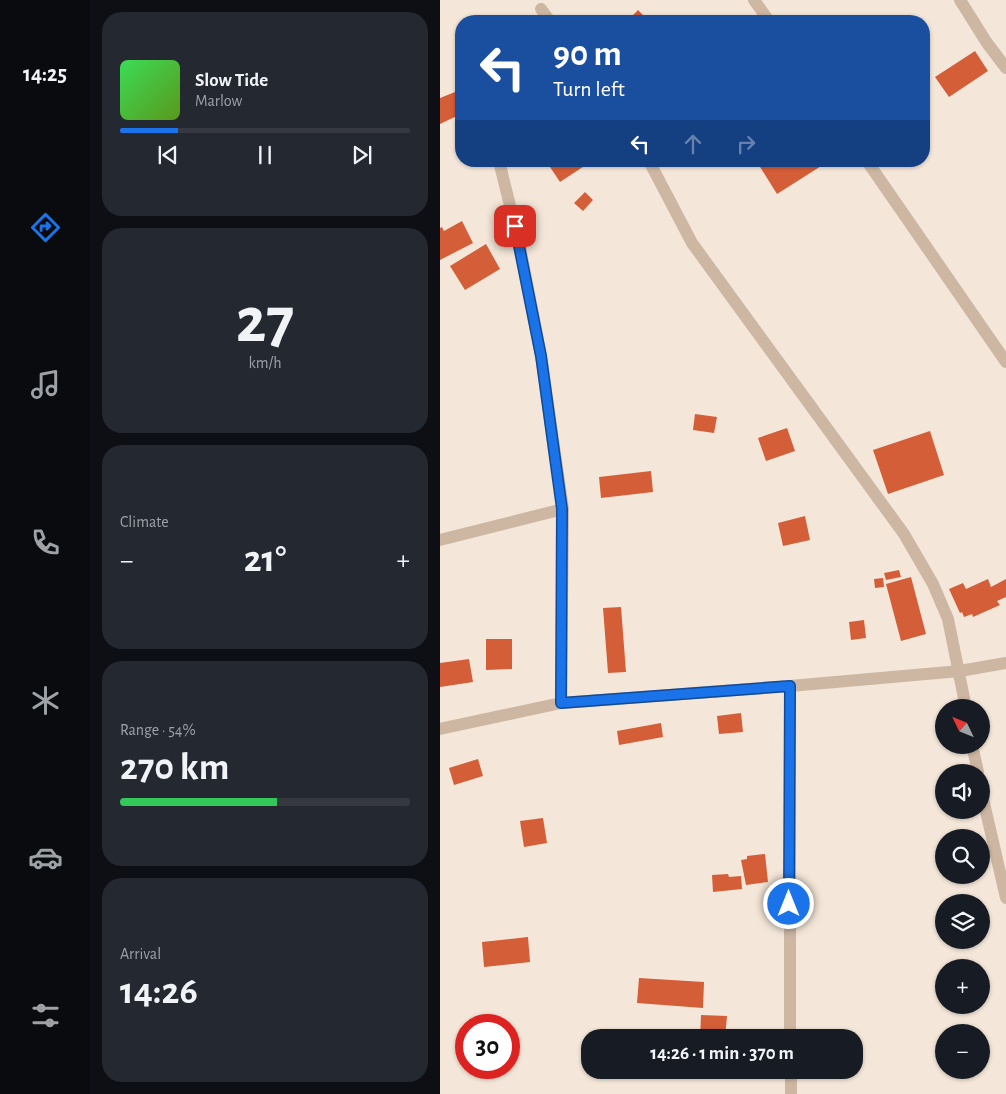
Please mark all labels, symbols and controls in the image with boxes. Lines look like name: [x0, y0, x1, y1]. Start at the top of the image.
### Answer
icon: left: [470, 35, 535, 100]
text: 90 m: [553, 37, 622, 72]
text: 14:25: [23, 63, 67, 85]
text: Slow Tide: [195, 71, 268, 90]
text: Turn left: [553, 78, 625, 100]
text: Marlow: [195, 93, 242, 109]
icon: left: [626, 130, 654, 158]
icon: ahead: [679, 130, 707, 158]
icon: right: [732, 130, 760, 158]
icon: previous: [154, 141, 182, 169]
icon: pause: [251, 141, 279, 169]
icon: next: [348, 141, 376, 169]
pin: [494, 205, 536, 247]
icon: directions: [28, 210, 63, 245]
icon: arrive: [501, 212, 529, 240]
text: 27: [236, 289, 294, 354]
text: km/h: [248, 355, 282, 371]
icon: music: [28, 367, 63, 402]
text: Climate: [120, 514, 169, 530]
icon: phone: [28, 525, 63, 560]
text: 21°: [244, 541, 286, 579]
text: −: [120, 547, 133, 575]
text: +: [397, 547, 410, 575]
icon: climate: [28, 683, 63, 718]
north arrow: [935, 699, 990, 754]
map controls: [935, 699, 990, 1079]
text: Range · 54%: [120, 722, 196, 738]
text: 270 km: [120, 749, 229, 787]
button: sound: [935, 764, 990, 819]
button: search: [935, 829, 990, 884]
icon: car: [28, 840, 63, 875]
position arrow: [762, 877, 814, 929]
button: layers: [935, 894, 990, 949]
text: Arrival: [120, 946, 161, 962]
button: +: [935, 959, 990, 1014]
text: 14:26: [120, 973, 198, 1011]
icon: filters: [28, 998, 63, 1033]
speed limit sign: 30: [455, 1014, 520, 1079]
button: −: [935, 1024, 990, 1079]
text: 14:26 · 1 min · 370 m: [650, 1044, 794, 1063]

